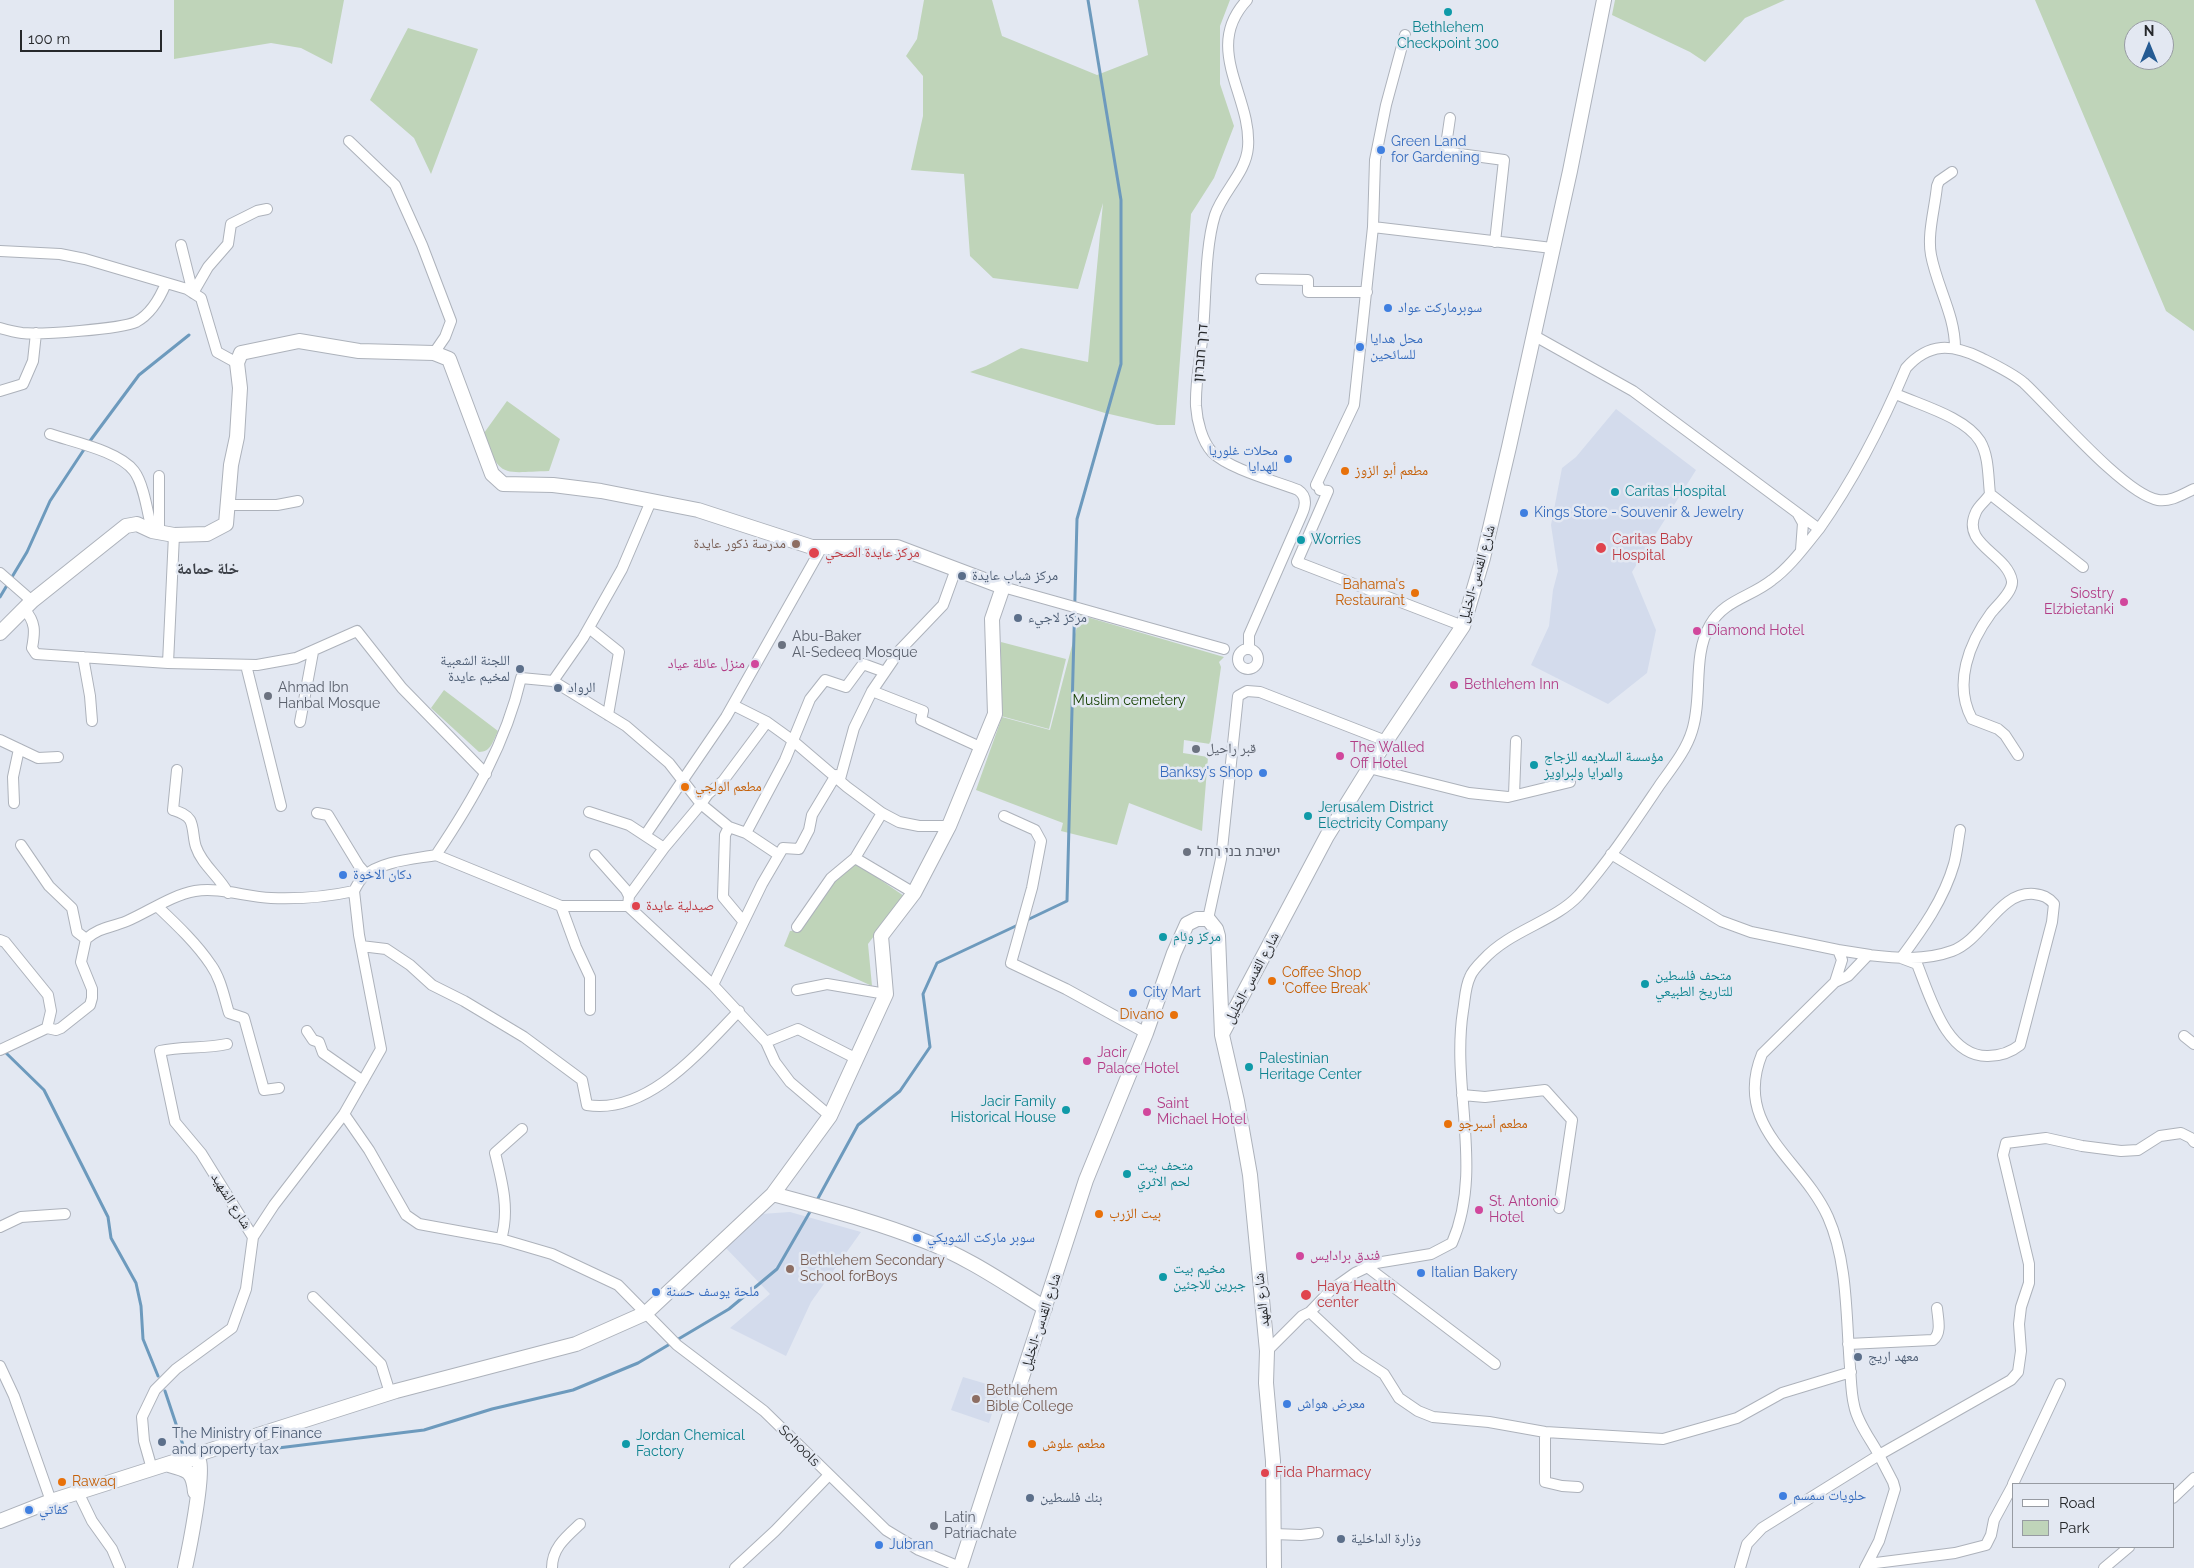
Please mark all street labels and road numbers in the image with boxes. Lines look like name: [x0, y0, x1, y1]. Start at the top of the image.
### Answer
street label: דרך חברון: [1190, 323, 1212, 383]
street label: شارع القدس-الخليل: [1455, 523, 1499, 625]
street label: شارع القدس-الخليل: [1221, 929, 1283, 1027]
street label: شارع الشهيد: [207, 1170, 255, 1232]
street label: شارع القدس-الخليل: [1017, 1271, 1065, 1373]
street label: شارع المهد: [1251, 1272, 1273, 1328]
street label: Schools: [775, 1422, 823, 1470]

